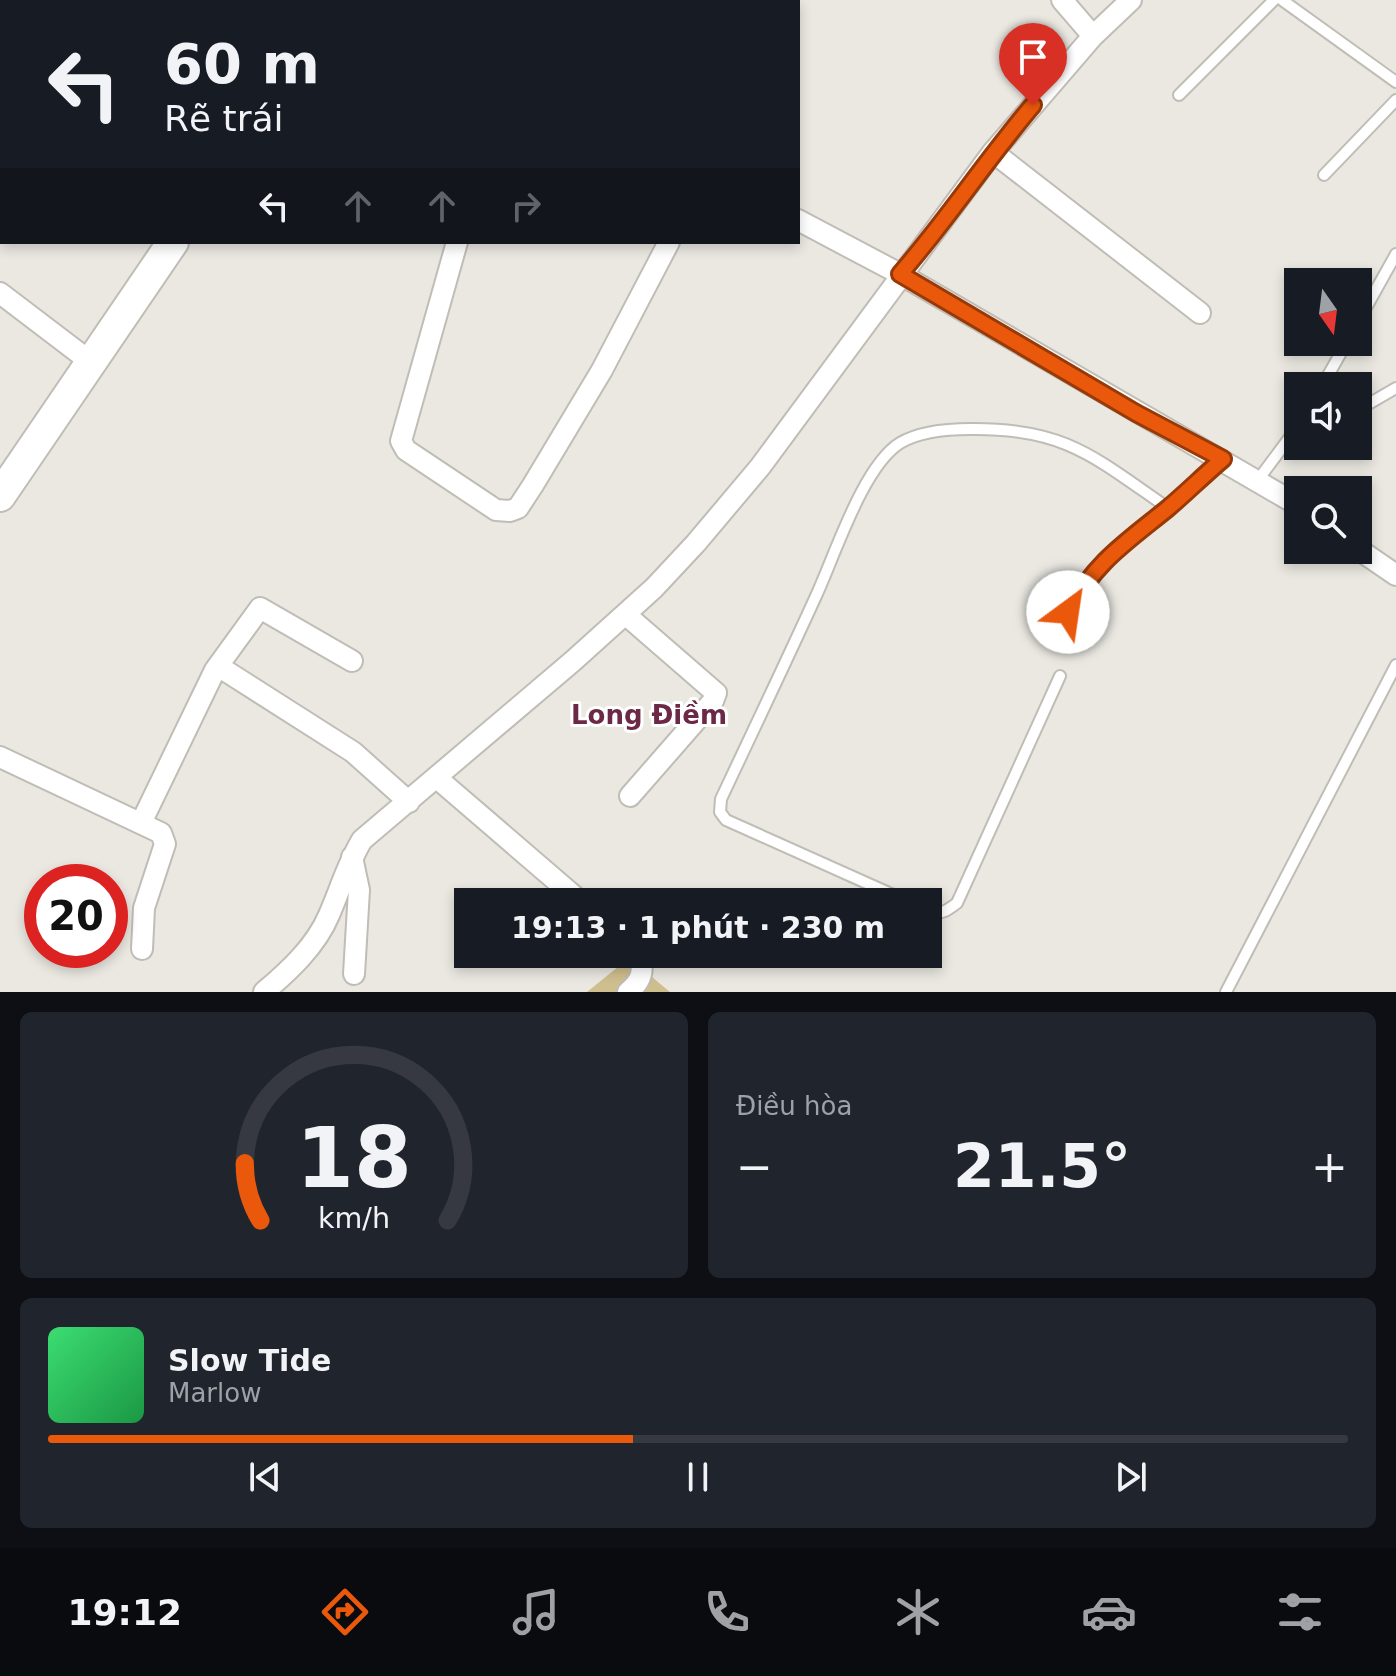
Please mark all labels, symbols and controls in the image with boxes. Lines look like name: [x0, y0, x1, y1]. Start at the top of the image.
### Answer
pin: [999, 23, 1067, 105]
text: 60 m: [164, 31, 320, 96]
icon: left: [32, 32, 136, 136]
icon: arrive: [1011, 35, 1055, 79]
text: Rẽ trái: [164, 98, 284, 139]
icon: left: [252, 184, 296, 228]
icon: ahead: [336, 184, 380, 228]
icon: ahead: [420, 184, 464, 228]
icon: right: [504, 184, 548, 228]
north arrow: [1284, 268, 1372, 356]
map controls: [1284, 268, 1372, 564]
button: sound: [1284, 372, 1372, 460]
button: search: [1284, 476, 1372, 564]
position arrow: [1026, 570, 1110, 654]
district label: Long Điềm: [571, 700, 727, 730]
speed limit sign: 20: [24, 864, 128, 968]
text: 19:13 · 1 phút · 230 m: [511, 910, 885, 945]
text: Điều hòa: [736, 1091, 852, 1121]
text: 18: [296, 1110, 412, 1207]
text: 21.5°: [953, 1131, 1131, 1201]
text: −: [736, 1141, 773, 1192]
text: +: [1311, 1141, 1348, 1192]
text: km/h: [318, 1201, 390, 1235]
text: Slow Tide: [168, 1343, 331, 1378]
text: Marlow: [168, 1378, 261, 1408]
icon: previous: [243, 1455, 287, 1499]
icon: pause: [676, 1455, 720, 1499]
icon: next: [1109, 1455, 1153, 1499]
icon: directions: [317, 1584, 373, 1640]
icon: music: [508, 1584, 564, 1640]
icon: phone: [699, 1584, 755, 1640]
icon: climate: [890, 1584, 946, 1640]
icon: car: [1081, 1584, 1137, 1640]
icon: filters: [1272, 1584, 1328, 1640]
text: 19:12: [68, 1592, 182, 1633]

